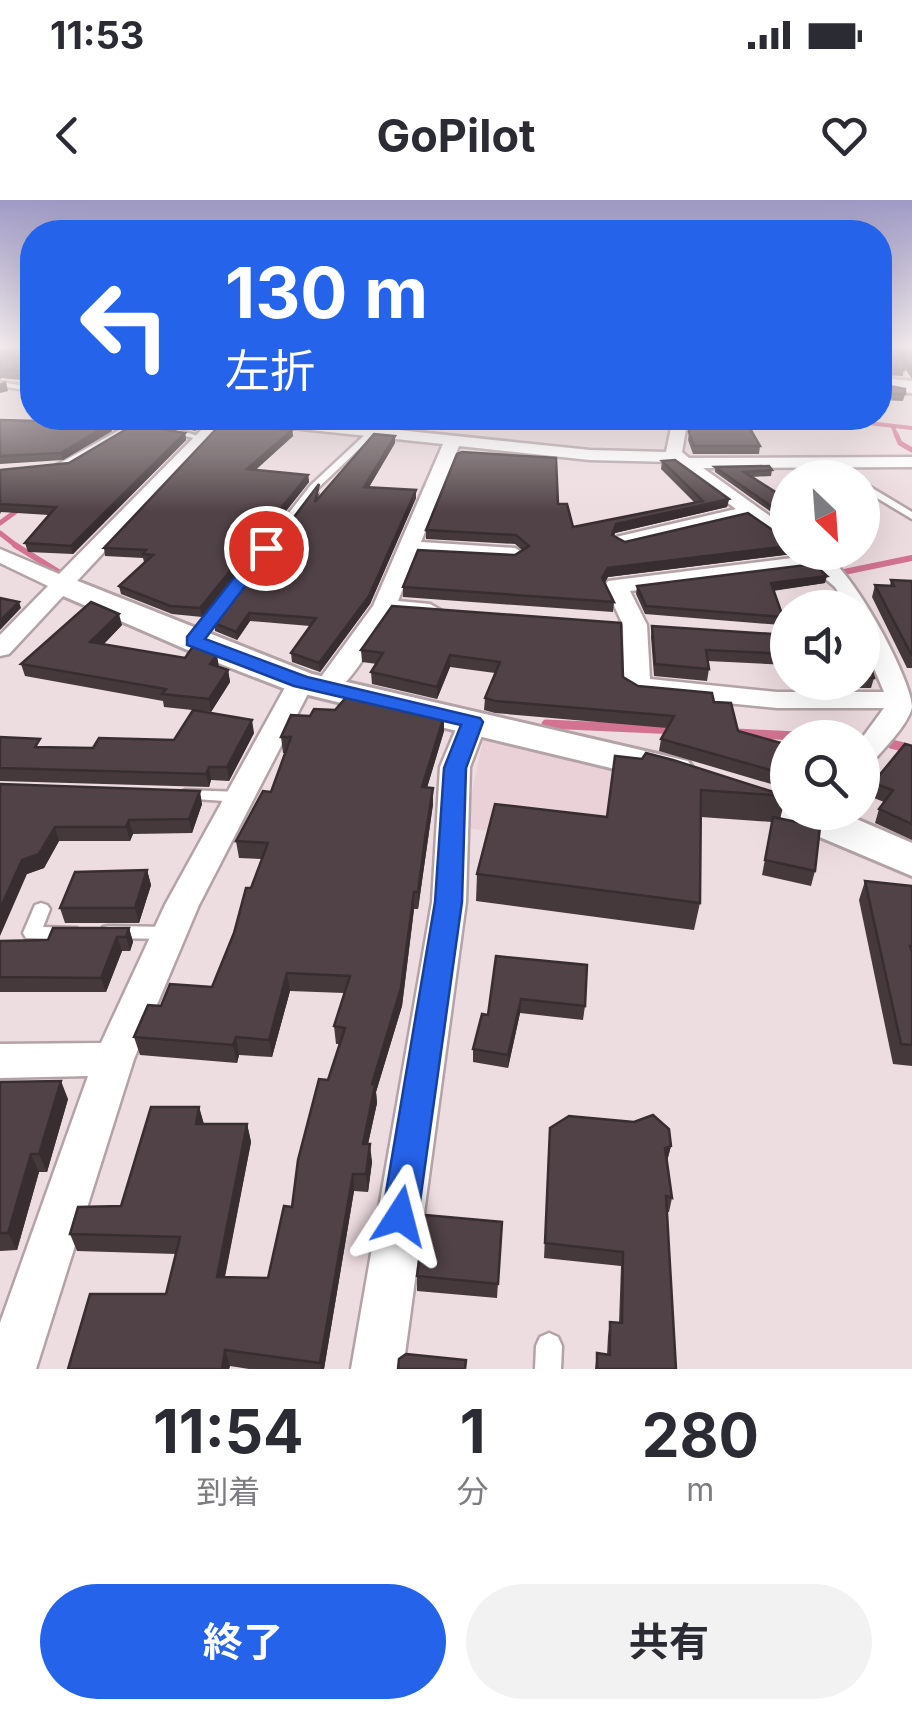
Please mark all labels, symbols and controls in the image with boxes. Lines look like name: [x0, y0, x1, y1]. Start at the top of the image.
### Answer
text: 11:53: [50, 12, 144, 58]
icon: back: [40, 108, 95, 163]
text: GoPilot: [377, 108, 536, 163]
icon: heart: [817, 108, 872, 163]
text: 130 m: [225, 250, 428, 335]
icon: left: [60, 260, 190, 390]
text: 左折: [225, 343, 315, 398]
north arrow: [770, 460, 880, 570]
map controls: [770, 460, 880, 830]
pin: [224, 506, 309, 591]
icon: arrive: [239, 521, 294, 576]
button: sound: [770, 590, 880, 700]
button: search: [770, 720, 880, 830]
position arrow: [348, 1164, 452, 1268]
text: 11:54: [153, 1395, 304, 1467]
text: 1: [460, 1395, 486, 1467]
text: 280: [642, 1399, 759, 1471]
text: m: [686, 1470, 714, 1509]
text: 到着: [196, 1472, 260, 1511]
text: 分: [457, 1472, 489, 1511]
button: 終了: [40, 1584, 446, 1699]
button: 共有: [466, 1584, 872, 1699]

